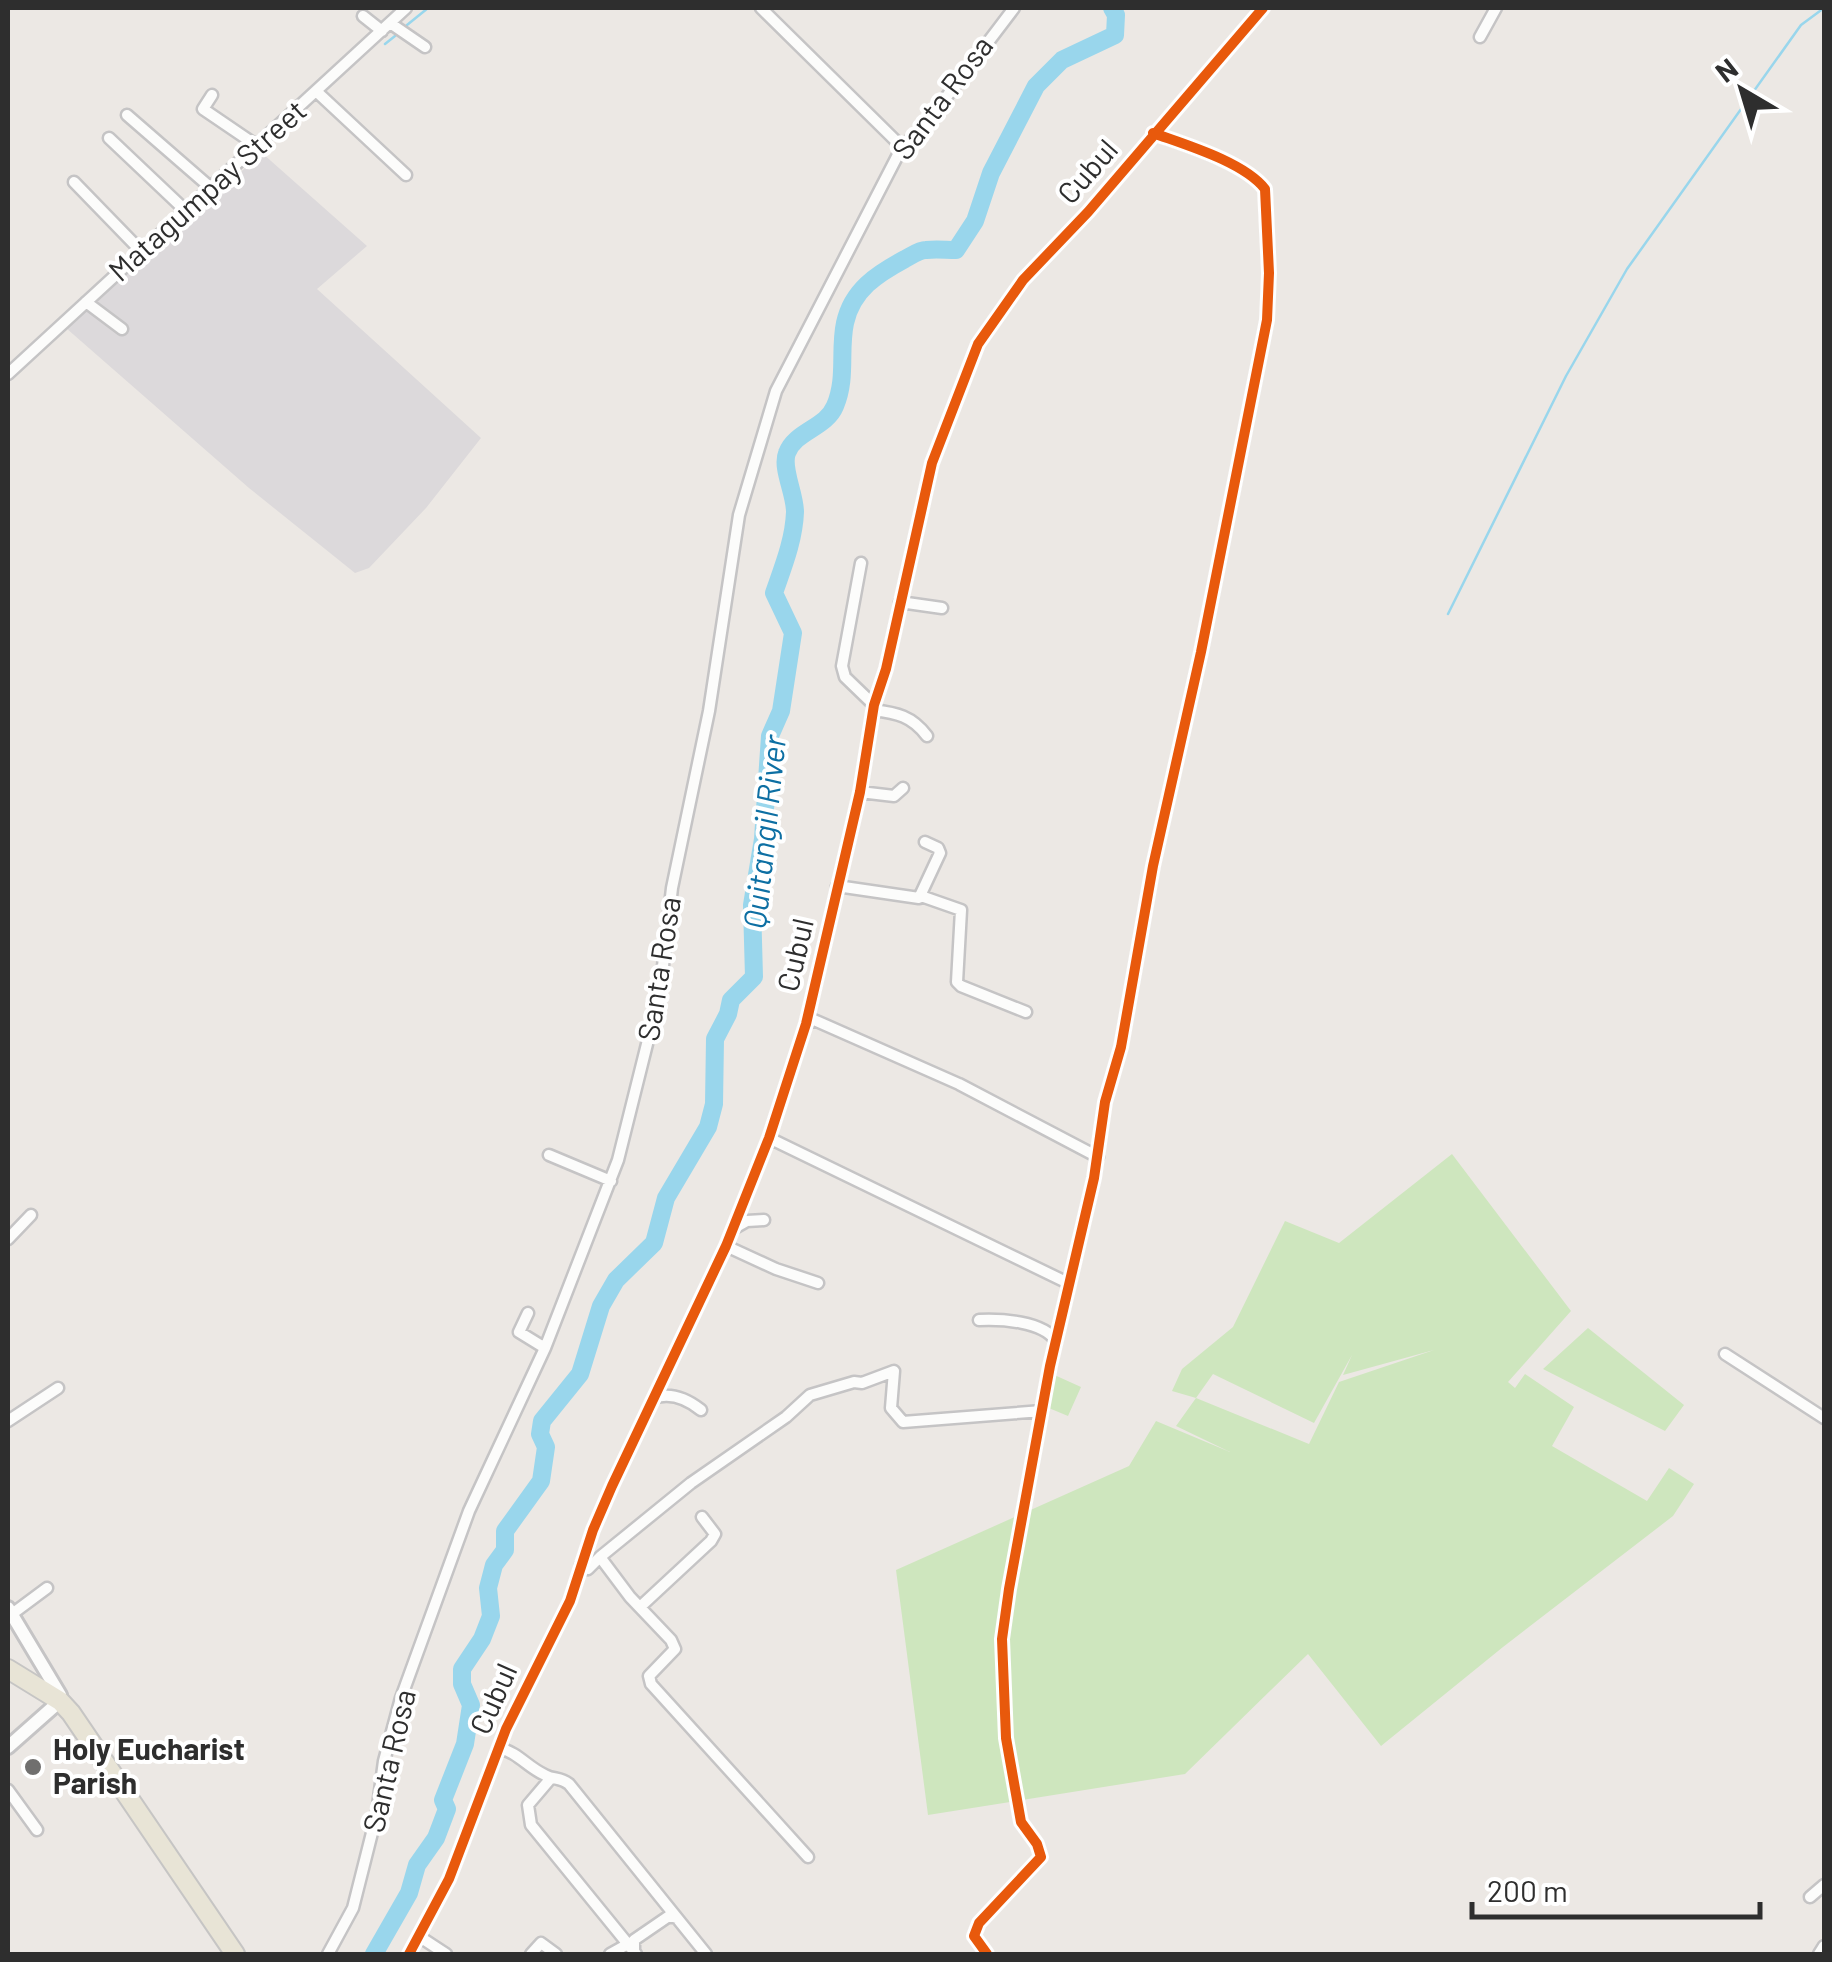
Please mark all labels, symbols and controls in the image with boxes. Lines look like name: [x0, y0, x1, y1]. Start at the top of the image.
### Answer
street label: Santa Rosa: [883, 28, 1000, 166]
north arrow: [1692, 40, 1792, 140]
text: N: [1708, 50, 1744, 89]
street label: Matagumpay Street: [100, 91, 313, 288]
street label: Cubul: [1049, 131, 1124, 210]
water label: Quitangil River: [734, 732, 792, 930]
street label: Santa Rosa: [629, 894, 687, 1043]
street label: Cubul: [768, 915, 820, 994]
street label: Cubul: [461, 1657, 524, 1739]
street label: Santa Rosa: [354, 1686, 422, 1836]
place label: Holy Eucharist Parish: [53, 1730, 245, 1800]
marker: Holy Eucharist Parish: [22, 1756, 44, 1778]
scale bar: [1472, 1857, 1760, 1919]
text: 200 m: [1487, 1872, 1568, 1908]

